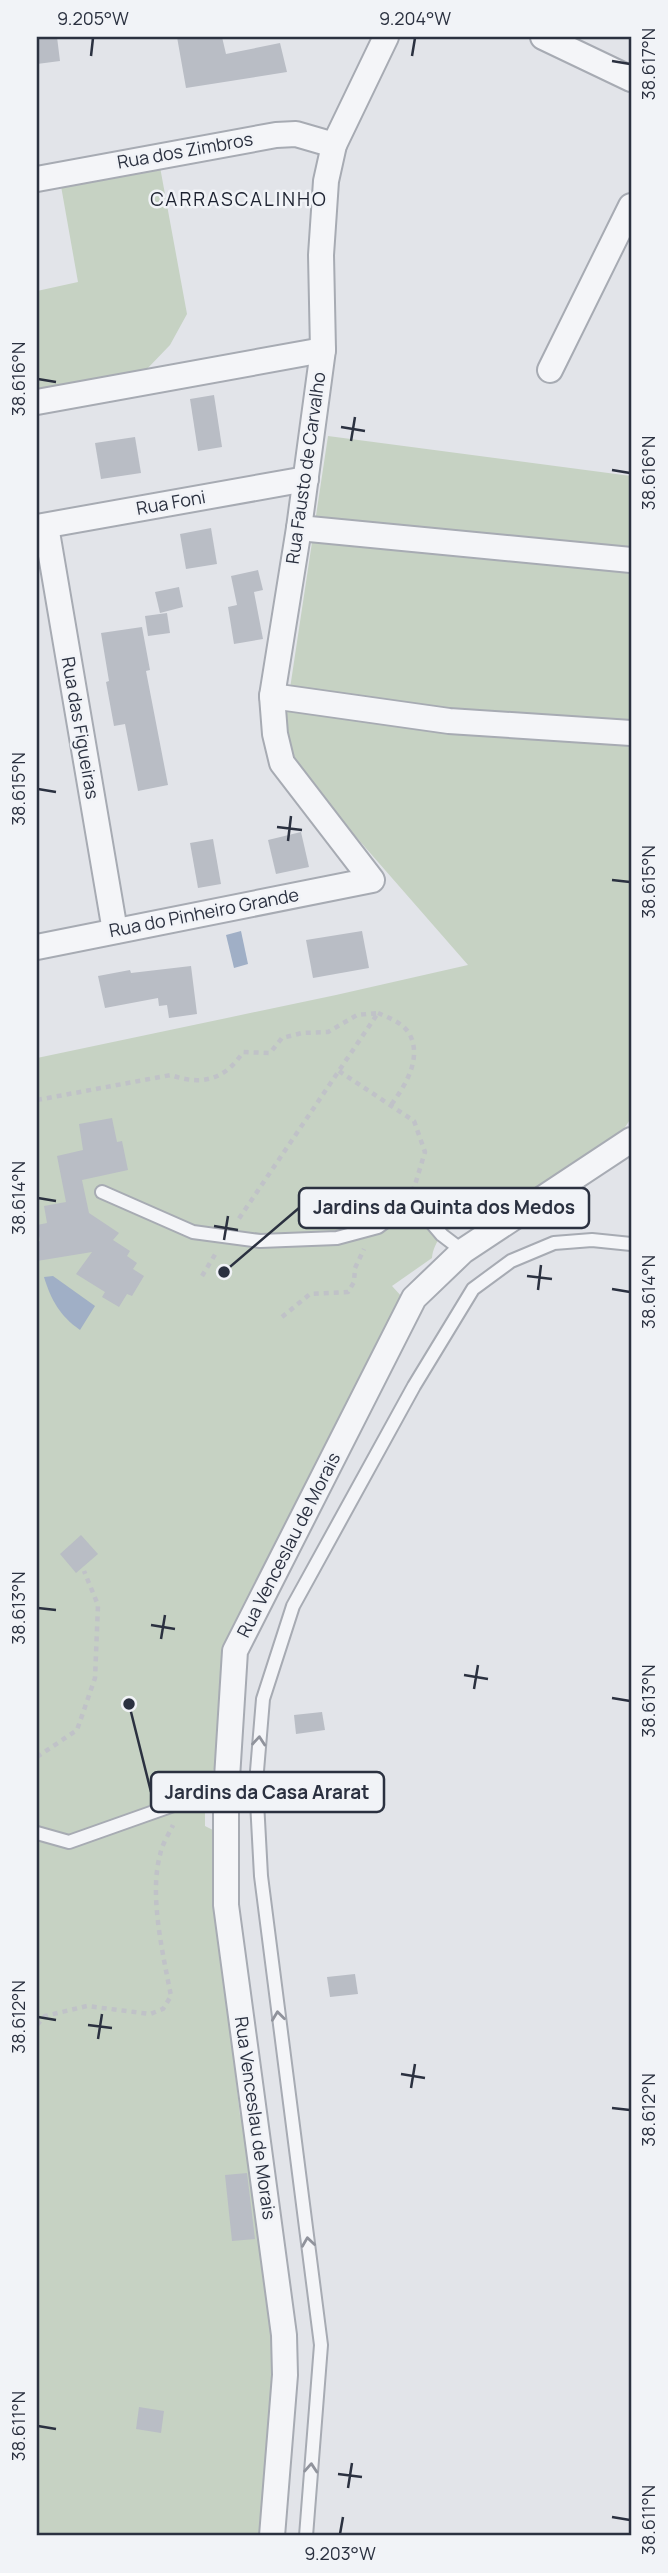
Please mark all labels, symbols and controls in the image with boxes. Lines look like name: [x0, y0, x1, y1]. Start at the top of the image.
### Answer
text: 9.205°W: [57, 6, 129, 30]
text: 9.204°W: [379, 6, 451, 30]
text: 38.617°N: [636, 28, 660, 100]
street label: Rua dos Zimbros: [115, 126, 255, 174]
district label: CARRASCALINHO: [150, 186, 328, 212]
text: 38.616°N: [6, 342, 30, 416]
street label: Rua Fausto de Carvalho: [280, 370, 330, 566]
text: 38.616°N: [636, 436, 660, 510]
street label: Rua Foni: [134, 484, 207, 520]
street label: Rua das Figueiras: [57, 655, 105, 801]
text: 38.615°N: [6, 752, 30, 826]
text: 38.615°N: [636, 845, 660, 919]
street label: Rua do Pinheiro Grande: [107, 882, 301, 942]
text: 38.614°N: [6, 1161, 30, 1235]
callout: Jardins da Quinta dos Medos: [299, 1188, 589, 1228]
text: Jardins da Quinta dos Medos: [313, 1194, 575, 1220]
text: 38.614°N: [636, 1255, 660, 1329]
street label: Rua Venceslau de Morais: [231, 1448, 345, 1641]
text: 38.613°N: [6, 1571, 30, 1645]
text: 38.613°N: [636, 1664, 660, 1738]
one-way arrow: [251, 1735, 266, 1746]
callout: Jardins da Casa Ararat: [151, 1772, 384, 1812]
text: Jardins da Casa Ararat: [165, 1779, 369, 1805]
text: 38.612°N: [6, 1980, 30, 2054]
one-way arrow: [271, 2011, 286, 2022]
street label: Rua Venceslau de Morais: [230, 2015, 282, 2221]
text: 38.612°N: [636, 2073, 660, 2147]
one-way arrow: [300, 2236, 315, 2248]
text: 38.611°N: [6, 2391, 30, 2461]
one-way arrow: [304, 2462, 319, 2473]
text: 38.611°N: [636, 2485, 660, 2555]
text: 9.203°W: [304, 2541, 376, 2565]

